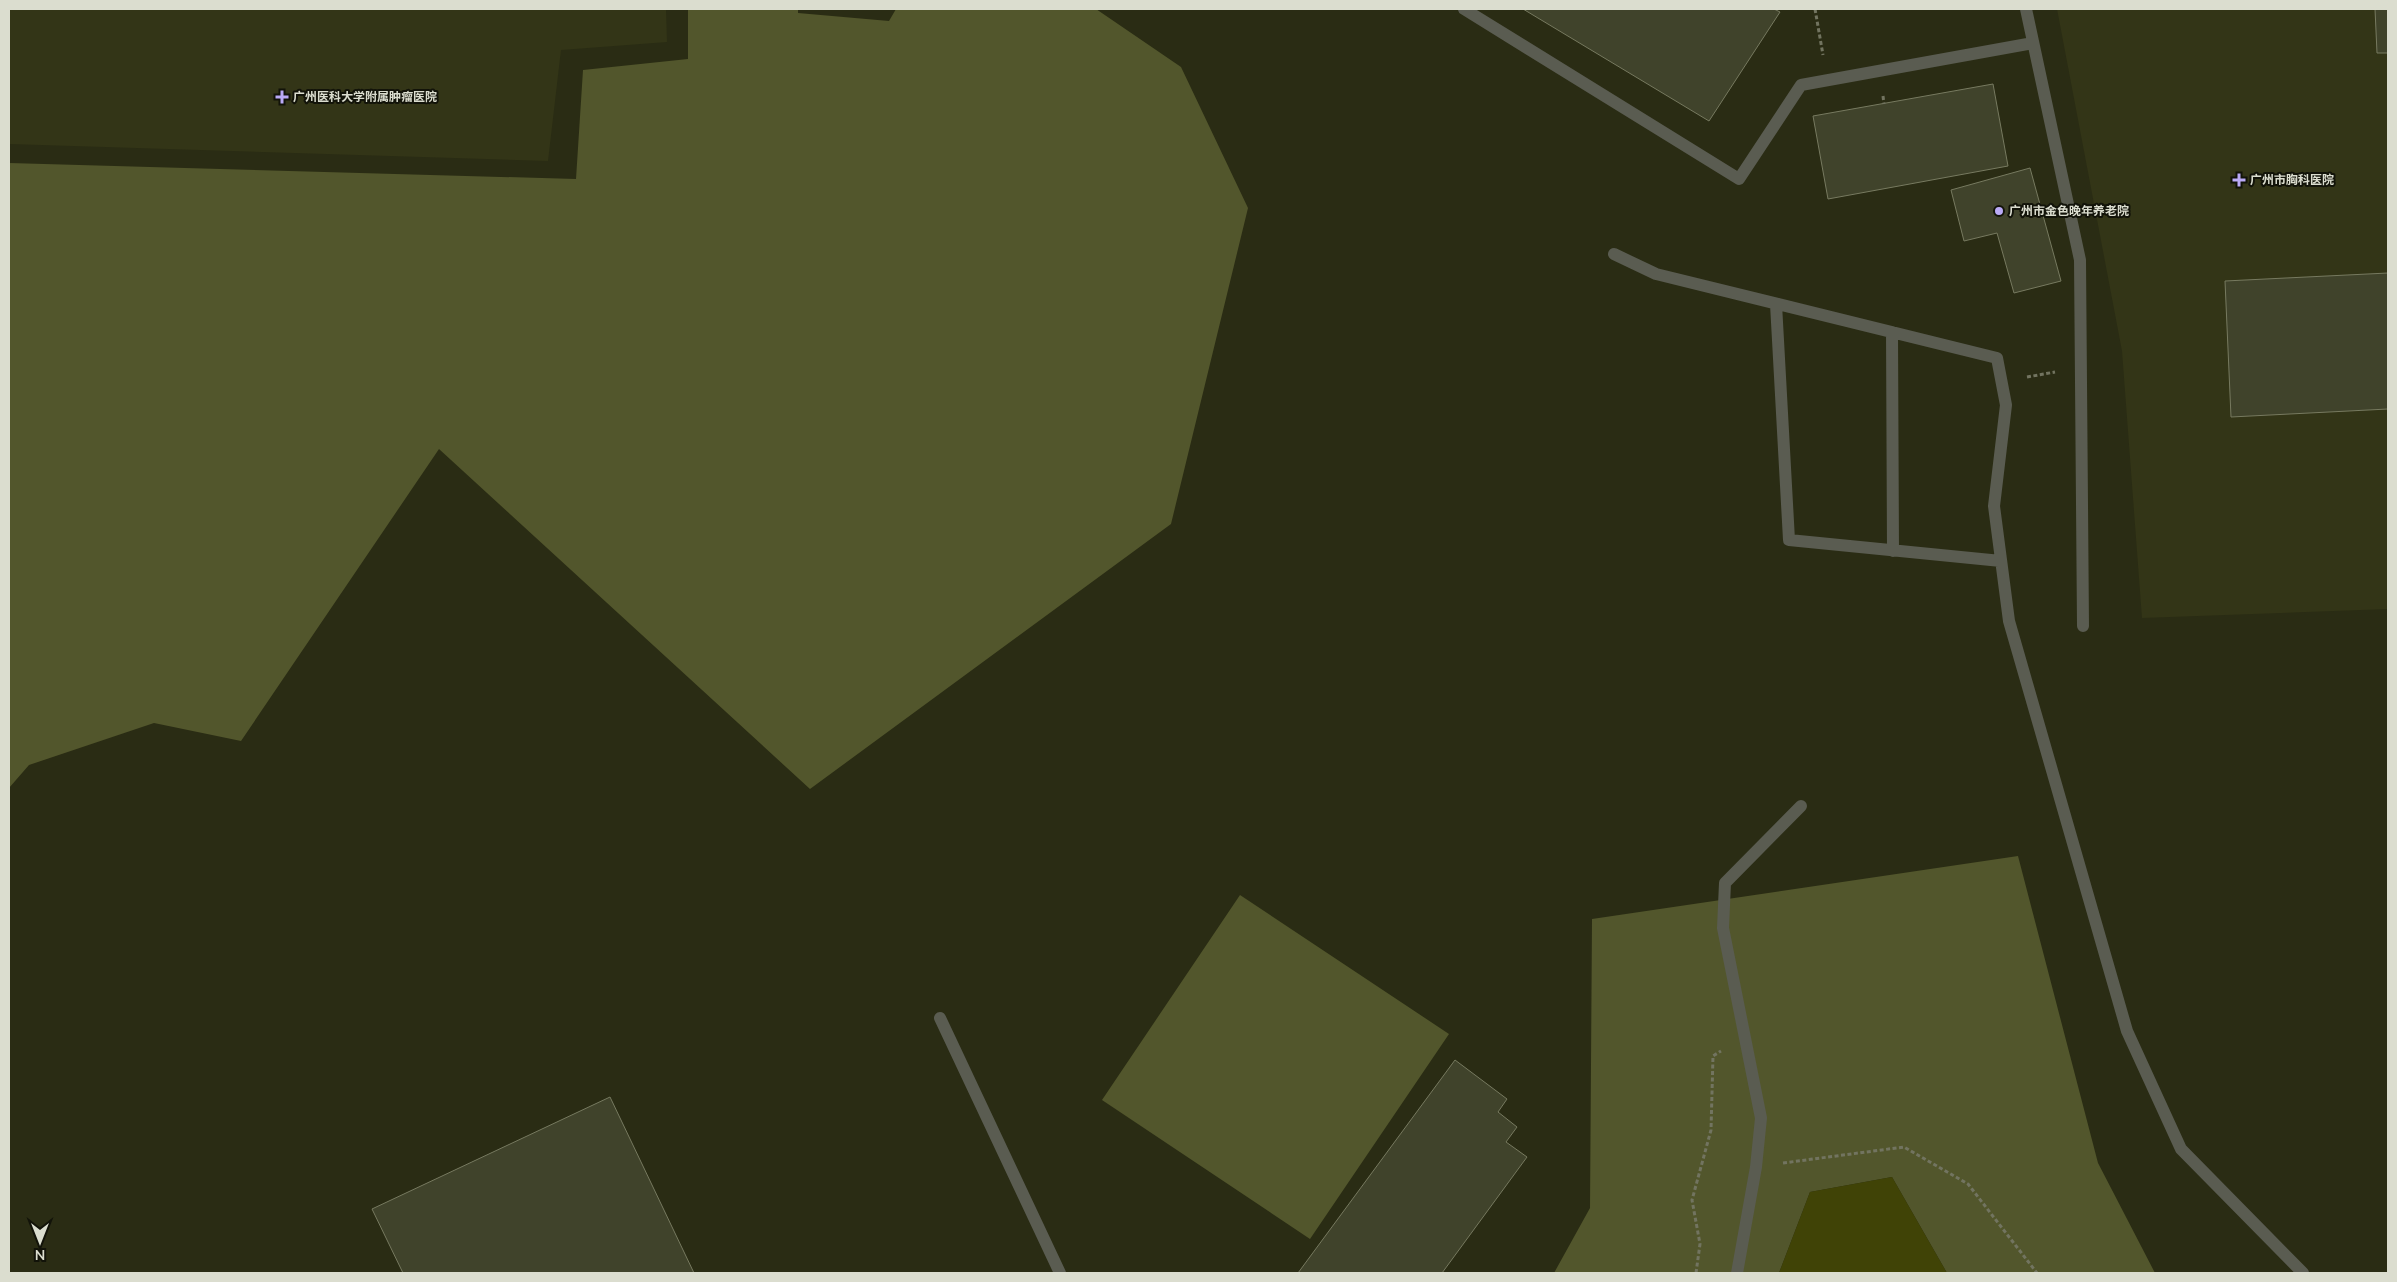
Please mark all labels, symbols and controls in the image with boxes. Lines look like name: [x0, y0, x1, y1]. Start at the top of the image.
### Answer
place label: 广州医科大学附属肿瘤医院: [293, 89, 437, 105]
marker: 广州医科大学附属肿瘤医院: [275, 90, 289, 104]
place label: 广州市胸科医院: [2250, 172, 2334, 188]
marker: 广州市胸科医院: [2232, 173, 2246, 187]
place label: 广州市金色晚年养老院: [2009, 203, 2129, 219]
marker: 广州市金色晚年养老院: [1993, 205, 2005, 217]
north arrow: [15, 1217, 65, 1267]
text: N: [35, 1245, 45, 1264]

